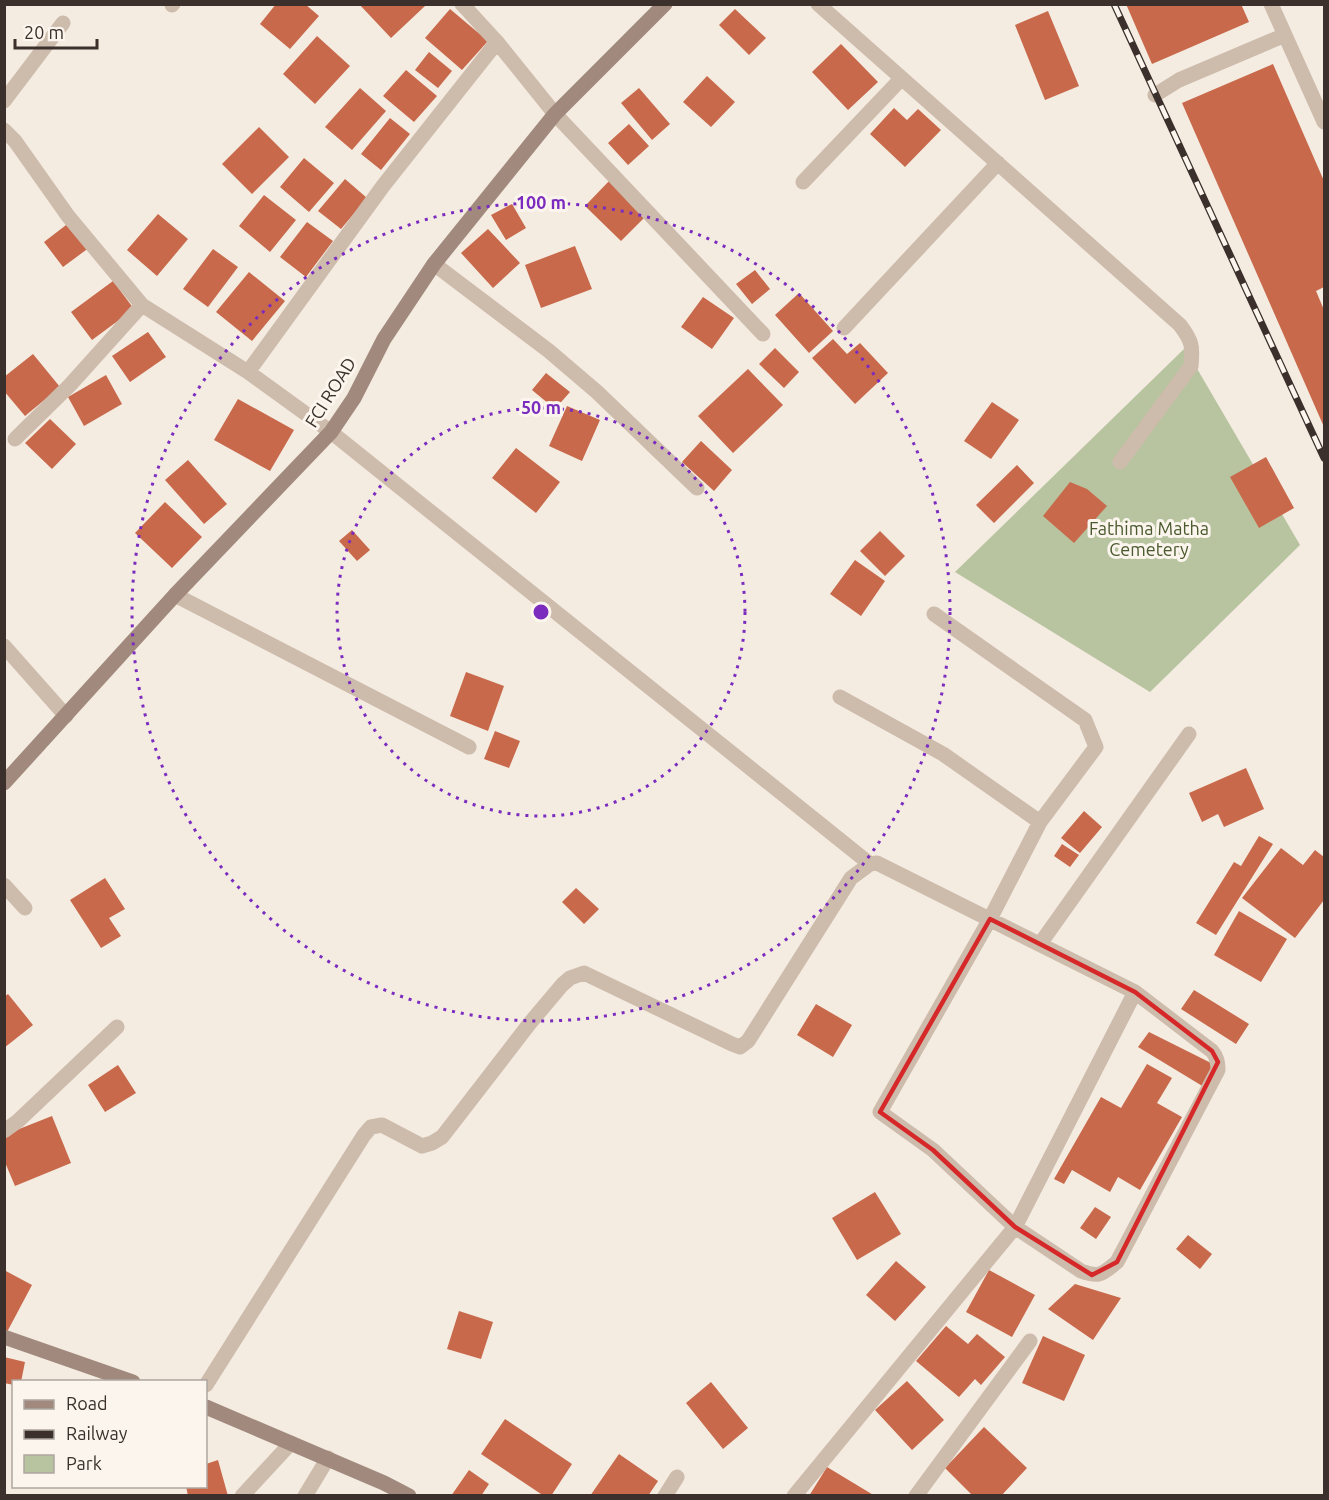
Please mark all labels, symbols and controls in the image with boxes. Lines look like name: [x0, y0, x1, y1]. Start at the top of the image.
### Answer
scale bar: [15, 12, 98, 50]
text: 20 m: [24, 22, 64, 42]
text: 100 m: [516, 192, 566, 212]
street label: FCI ROAD: [301, 353, 359, 431]
text: 50 m: [521, 397, 561, 417]
park label: Fathima Matha Cemetery: [1089, 518, 1209, 559]
centre of rings: [531, 602, 551, 622]
legend: [12, 1380, 207, 1488]
text: Road: [66, 1393, 108, 1413]
text: Railway: [66, 1423, 128, 1443]
text: Park: [66, 1453, 102, 1473]

